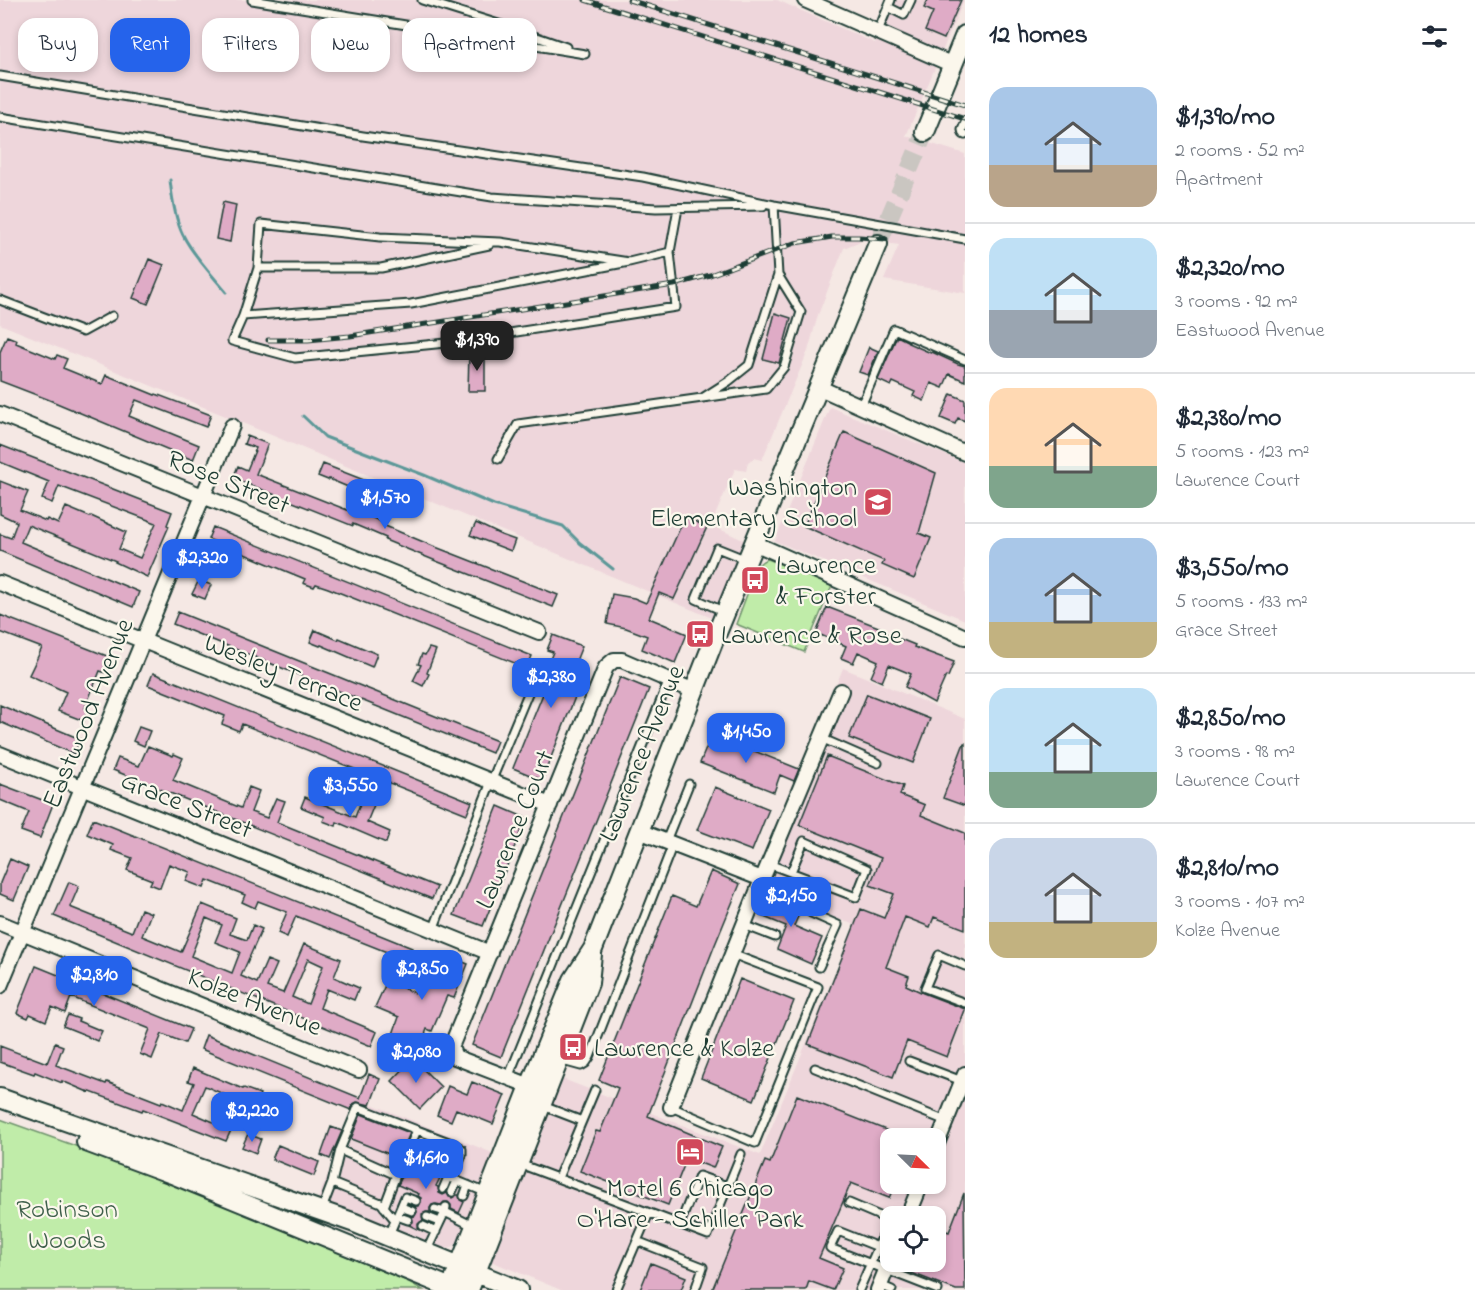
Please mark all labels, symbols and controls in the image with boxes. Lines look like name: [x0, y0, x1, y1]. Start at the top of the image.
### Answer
text: 12 homes: [989, 17, 1088, 55]
chip: Buy: [18, 18, 98, 72]
chip: Rent: [110, 18, 190, 72]
chip: Filters: [202, 18, 299, 72]
chip: New: [311, 18, 390, 72]
chip: Apartment: [402, 18, 537, 72]
icon: filters: [1418, 20, 1451, 53]
text: $1,390/mo: [1175, 99, 1275, 137]
icon: home: [1037, 111, 1109, 183]
text: 2 rooms · 52 m²: [1175, 137, 1305, 166]
text: Apartment: [1175, 166, 1263, 195]
text: $2,320/mo: [1175, 250, 1285, 288]
icon: home: [1037, 262, 1109, 334]
text: 3 rooms · 92 m²: [1175, 288, 1298, 317]
text: Eastwood Avenue: [1175, 317, 1325, 346]
pin: $1,390: [428, 321, 526, 372]
text: $1,390: [455, 326, 499, 355]
text: $2,380/mo: [1175, 400, 1282, 438]
icon: home: [1037, 412, 1109, 484]
text: 5 rooms · 123 m²: [1175, 438, 1309, 467]
street label: Rose Street: [161, 441, 295, 526]
text: Lawrence Court: [1175, 467, 1300, 496]
place label: Washington Elementary School: [650, 469, 857, 539]
pin: $1,570: [336, 479, 434, 530]
text: $1,570: [360, 484, 410, 513]
school or university icon: Washington Elementary School: [862, 486, 894, 518]
pin: $2,320: [153, 539, 251, 590]
text: $2,320: [176, 544, 228, 573]
place label: Lawrence & Forster: [776, 547, 877, 617]
text: $3,550/mo: [1175, 550, 1289, 588]
icon: home: [1037, 562, 1109, 634]
bus stop icon: Lawrence & Forster: [739, 564, 771, 596]
text: 5 rooms · 133 m²: [1175, 588, 1308, 617]
street label: Eastwood Avenue: [33, 612, 146, 815]
place label: Lawrence & Rose: [721, 617, 903, 656]
text: Grace Street: [1175, 617, 1278, 646]
bus stop icon: Lawrence & Rose: [684, 618, 716, 650]
street label: Wesley Terrace: [198, 625, 369, 724]
pin: $2,380: [502, 658, 600, 709]
street label: Lawrence Avenue: [590, 659, 697, 848]
text: $2,380: [526, 663, 576, 692]
text: $2,850/mo: [1175, 700, 1286, 738]
icon: home: [1037, 712, 1109, 784]
pin: $1,450: [697, 713, 795, 764]
text: $1,450: [721, 718, 771, 747]
text: 3 rooms · 98 m²: [1175, 738, 1295, 767]
street label: Lawrence Court: [467, 744, 566, 915]
street label: Grace Street: [114, 762, 258, 850]
pin: $3,550: [301, 767, 399, 818]
text: Lawrence Court: [1175, 767, 1300, 796]
text: $3,550: [322, 772, 378, 801]
text: $2,810/mo: [1175, 850, 1279, 888]
icon: home: [1037, 862, 1109, 934]
pin: $2,150: [742, 877, 840, 928]
text: $2,150: [765, 882, 817, 911]
text: 3 rooms · 107 m²: [1175, 888, 1305, 917]
text: Kolze Avenue: [1175, 917, 1280, 946]
pin: $2,850: [373, 950, 471, 1001]
text: $2,850: [395, 955, 449, 984]
pin: $2,810: [45, 956, 143, 1007]
street label: Kolze Avenue: [181, 959, 328, 1048]
text: $2,810: [70, 961, 118, 990]
place label: Lawrence & Kolze: [594, 1030, 775, 1069]
bus stop icon: Lawrence & Kolze: [557, 1031, 589, 1063]
pin: $2,080: [367, 1033, 465, 1084]
text: $2,080: [391, 1038, 441, 1067]
pin: $2,220: [203, 1092, 301, 1143]
text: $2,220: [225, 1097, 279, 1126]
north arrow: [880, 1128, 946, 1194]
map controls: [880, 1128, 946, 1272]
hotel icon: Motel 6 Chicago O'Hare - Schiller Park: [674, 1136, 706, 1168]
pin: $1,610: [377, 1139, 475, 1190]
text: $1,610: [403, 1144, 449, 1173]
place label: Motel 6 Chicago O'Hare - Schiller Park: [577, 1170, 804, 1240]
park label: Robinson Woods: [16, 1191, 118, 1261]
button: locate: [880, 1206, 946, 1272]

